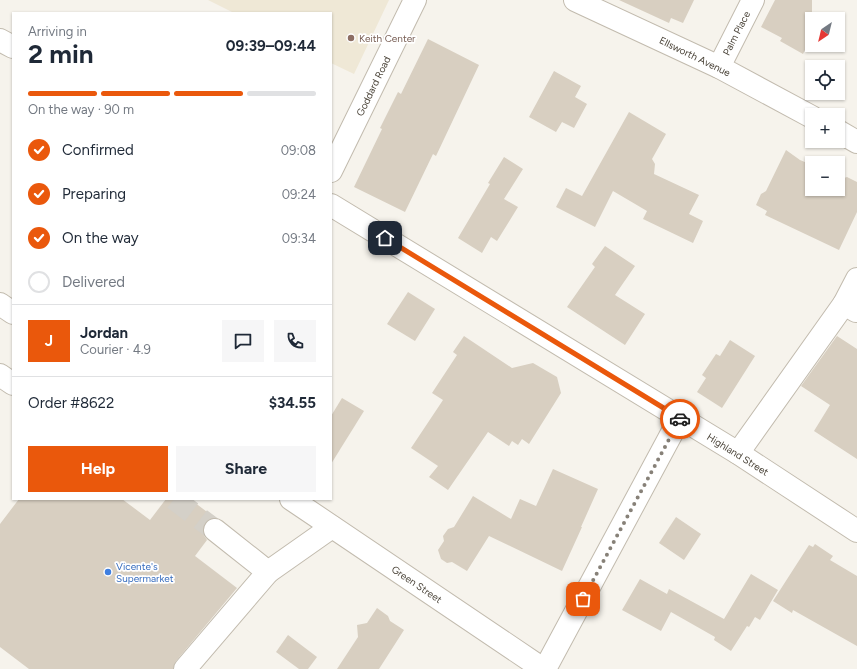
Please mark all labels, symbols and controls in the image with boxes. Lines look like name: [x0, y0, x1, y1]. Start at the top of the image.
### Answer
street label: Palm Place: [720, 8, 753, 58]
north arrow: [805, 12, 845, 52]
map controls: [805, 12, 845, 196]
text: Arriving in: [28, 24, 87, 39]
place label: Keith Center: [359, 32, 416, 45]
marker: Keith Center: [346, 33, 356, 43]
street label: Ellsworth Avenue: [657, 34, 733, 80]
text: 09:39–09:44: [226, 37, 316, 55]
text: 2 min: [28, 38, 94, 70]
street label: Goddard Road: [353, 54, 394, 118]
button: locate: [805, 60, 845, 100]
text: On the way · 90 m: [28, 102, 134, 117]
button: +: [805, 108, 845, 148]
icon: check: [28, 139, 50, 161]
text: Confirmed: [62, 141, 134, 159]
text: 09:08: [281, 143, 316, 158]
button: −: [805, 156, 845, 196]
icon: check: [28, 183, 50, 205]
text: Preparing: [62, 185, 126, 203]
text: 09:24: [282, 187, 316, 202]
pin: [368, 221, 402, 255]
icon: check: [28, 227, 50, 249]
icon: home: [374, 227, 396, 249]
text: On the way: [62, 229, 139, 247]
text: 09:34: [282, 231, 316, 246]
text: Delivered: [62, 273, 125, 291]
button: chat: [222, 320, 264, 362]
button: phone: [274, 320, 316, 362]
text: Jordan: [80, 324, 128, 342]
text: J: [45, 332, 53, 350]
text: Courier · 4.9: [80, 342, 151, 357]
text: Order #8622: [28, 394, 114, 412]
text: $34.55: [269, 394, 316, 412]
courier: [660, 399, 700, 439]
icon: car: [669, 408, 691, 430]
street label: Highland Street: [704, 430, 771, 479]
button: Help: [28, 446, 168, 492]
button: Share: [176, 446, 316, 492]
place label: Vicente's Supermarket: [116, 560, 174, 585]
street label: Green Street: [389, 563, 445, 606]
marker: Vicente's Supermarket: [103, 567, 113, 577]
pin: [566, 582, 600, 616]
icon: bag: [572, 588, 594, 610]

